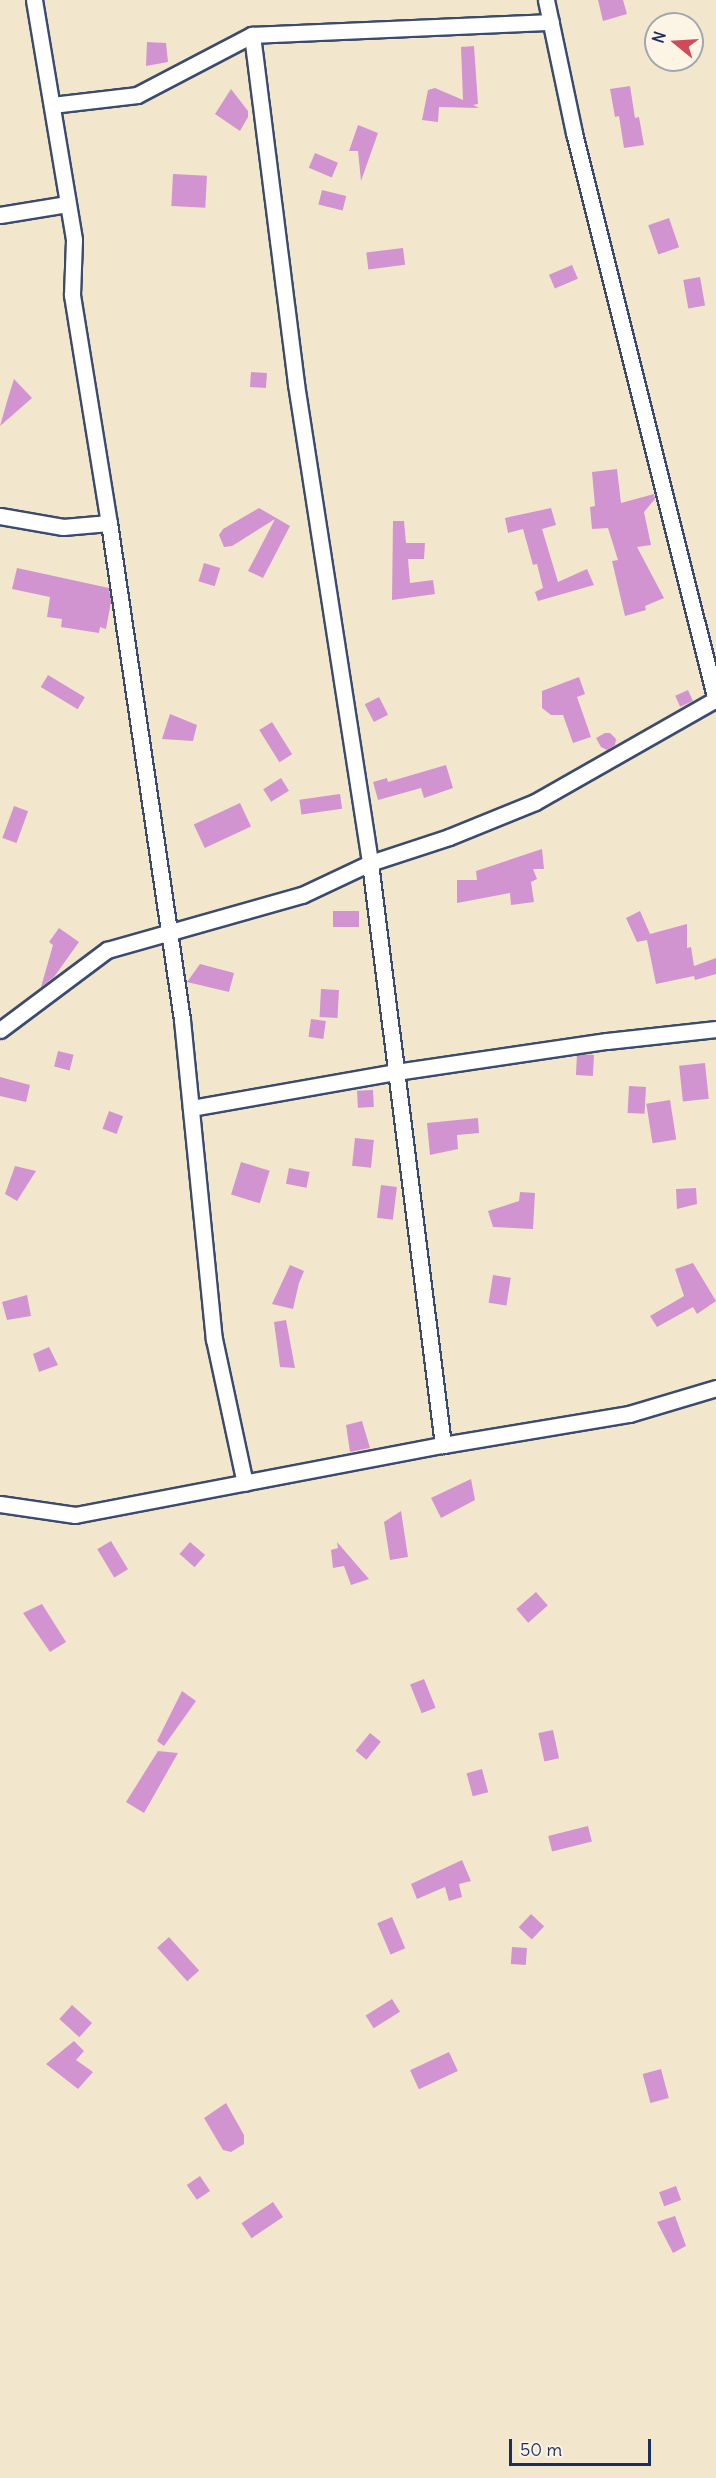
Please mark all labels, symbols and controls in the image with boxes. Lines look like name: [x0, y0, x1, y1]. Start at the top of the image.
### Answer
north arrow: [644, 12, 704, 72]
text: N: [648, 29, 670, 45]
scale bar: [512, 2427, 654, 2465]
text: 50 m: [520, 2438, 562, 2461]

